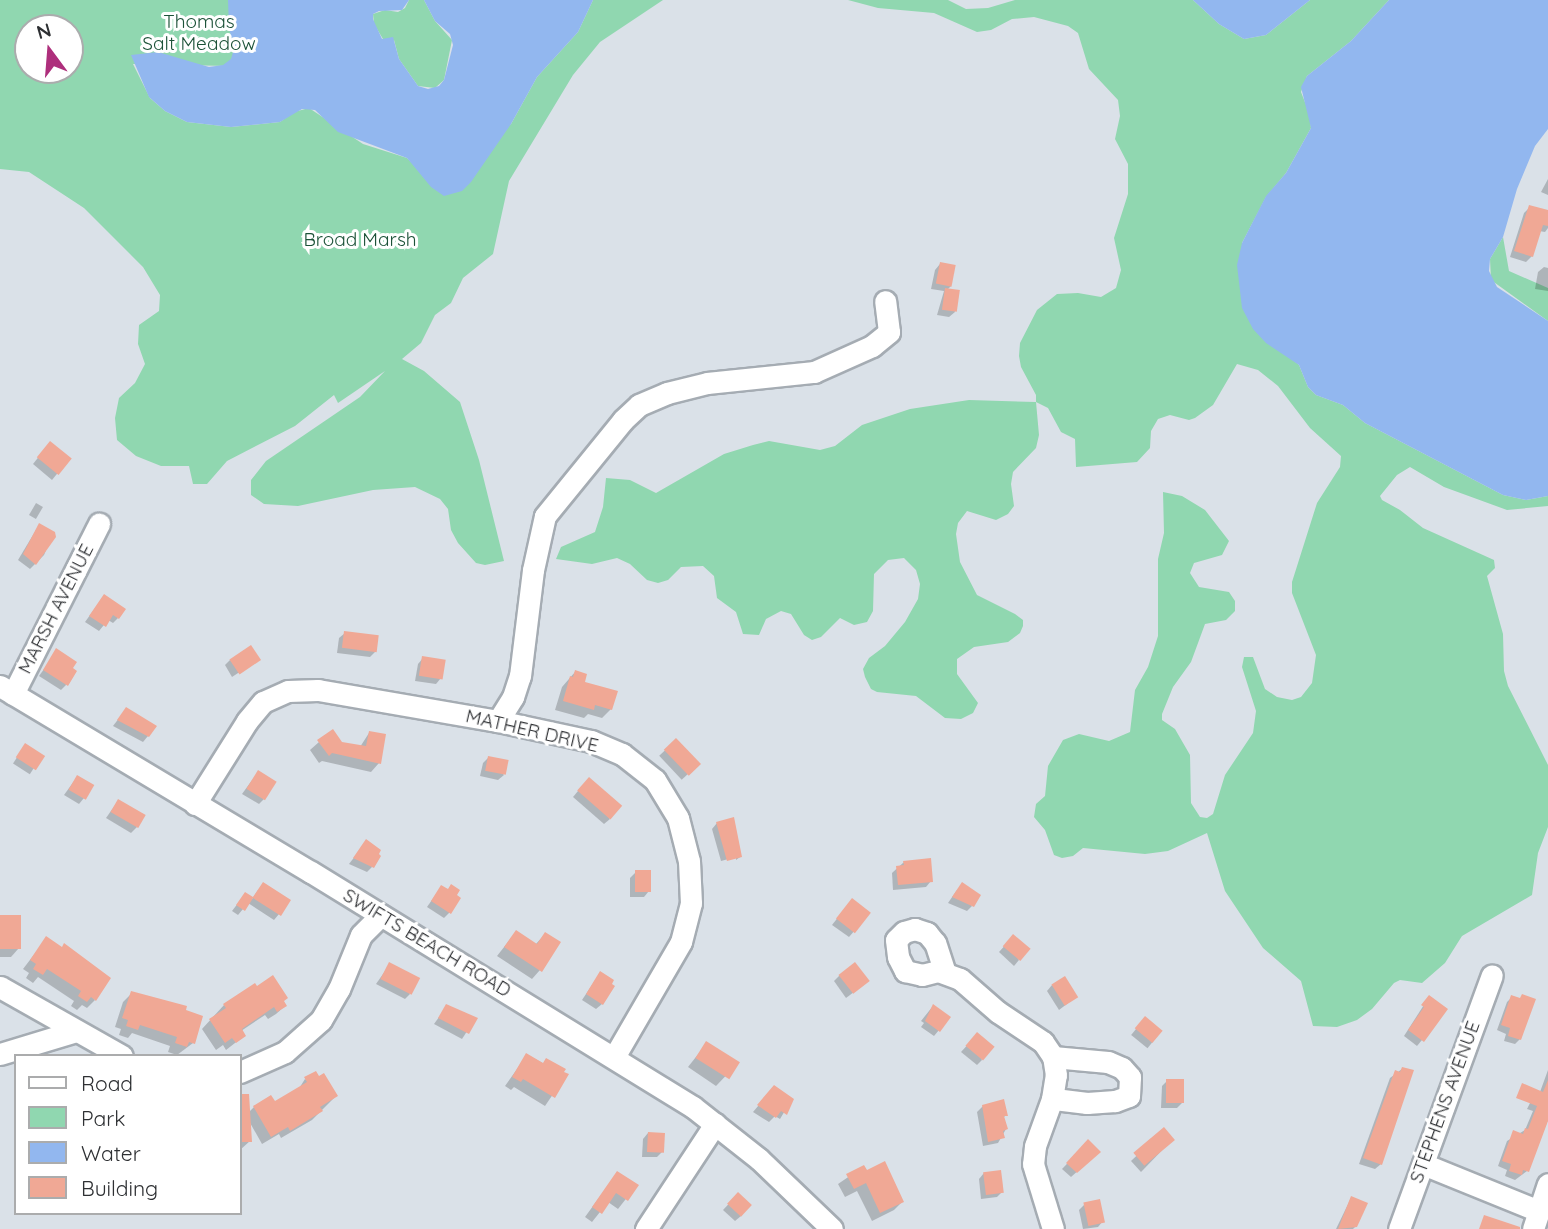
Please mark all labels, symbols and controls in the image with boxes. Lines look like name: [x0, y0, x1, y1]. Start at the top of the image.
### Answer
park label: Thomas Salt Meadow: [142, 11, 256, 55]
north arrow: [14, 14, 84, 84]
text: N: [34, 17, 54, 44]
park label: Broad Marsh: [303, 229, 417, 251]
street label: MARSH AVENUE: [14, 540, 98, 678]
street label: MATHER DRIVE: [463, 705, 601, 757]
street label: SWIFTS BEACH ROAD: [339, 884, 515, 1002]
street label: STEPHENS AVENUE: [1405, 1018, 1485, 1186]
legend: [14, 1054, 242, 1215]
text: Road: [81, 1070, 133, 1096]
text: Park: [81, 1105, 125, 1131]
text: Water: [81, 1140, 141, 1166]
text: Building: [81, 1175, 158, 1201]

